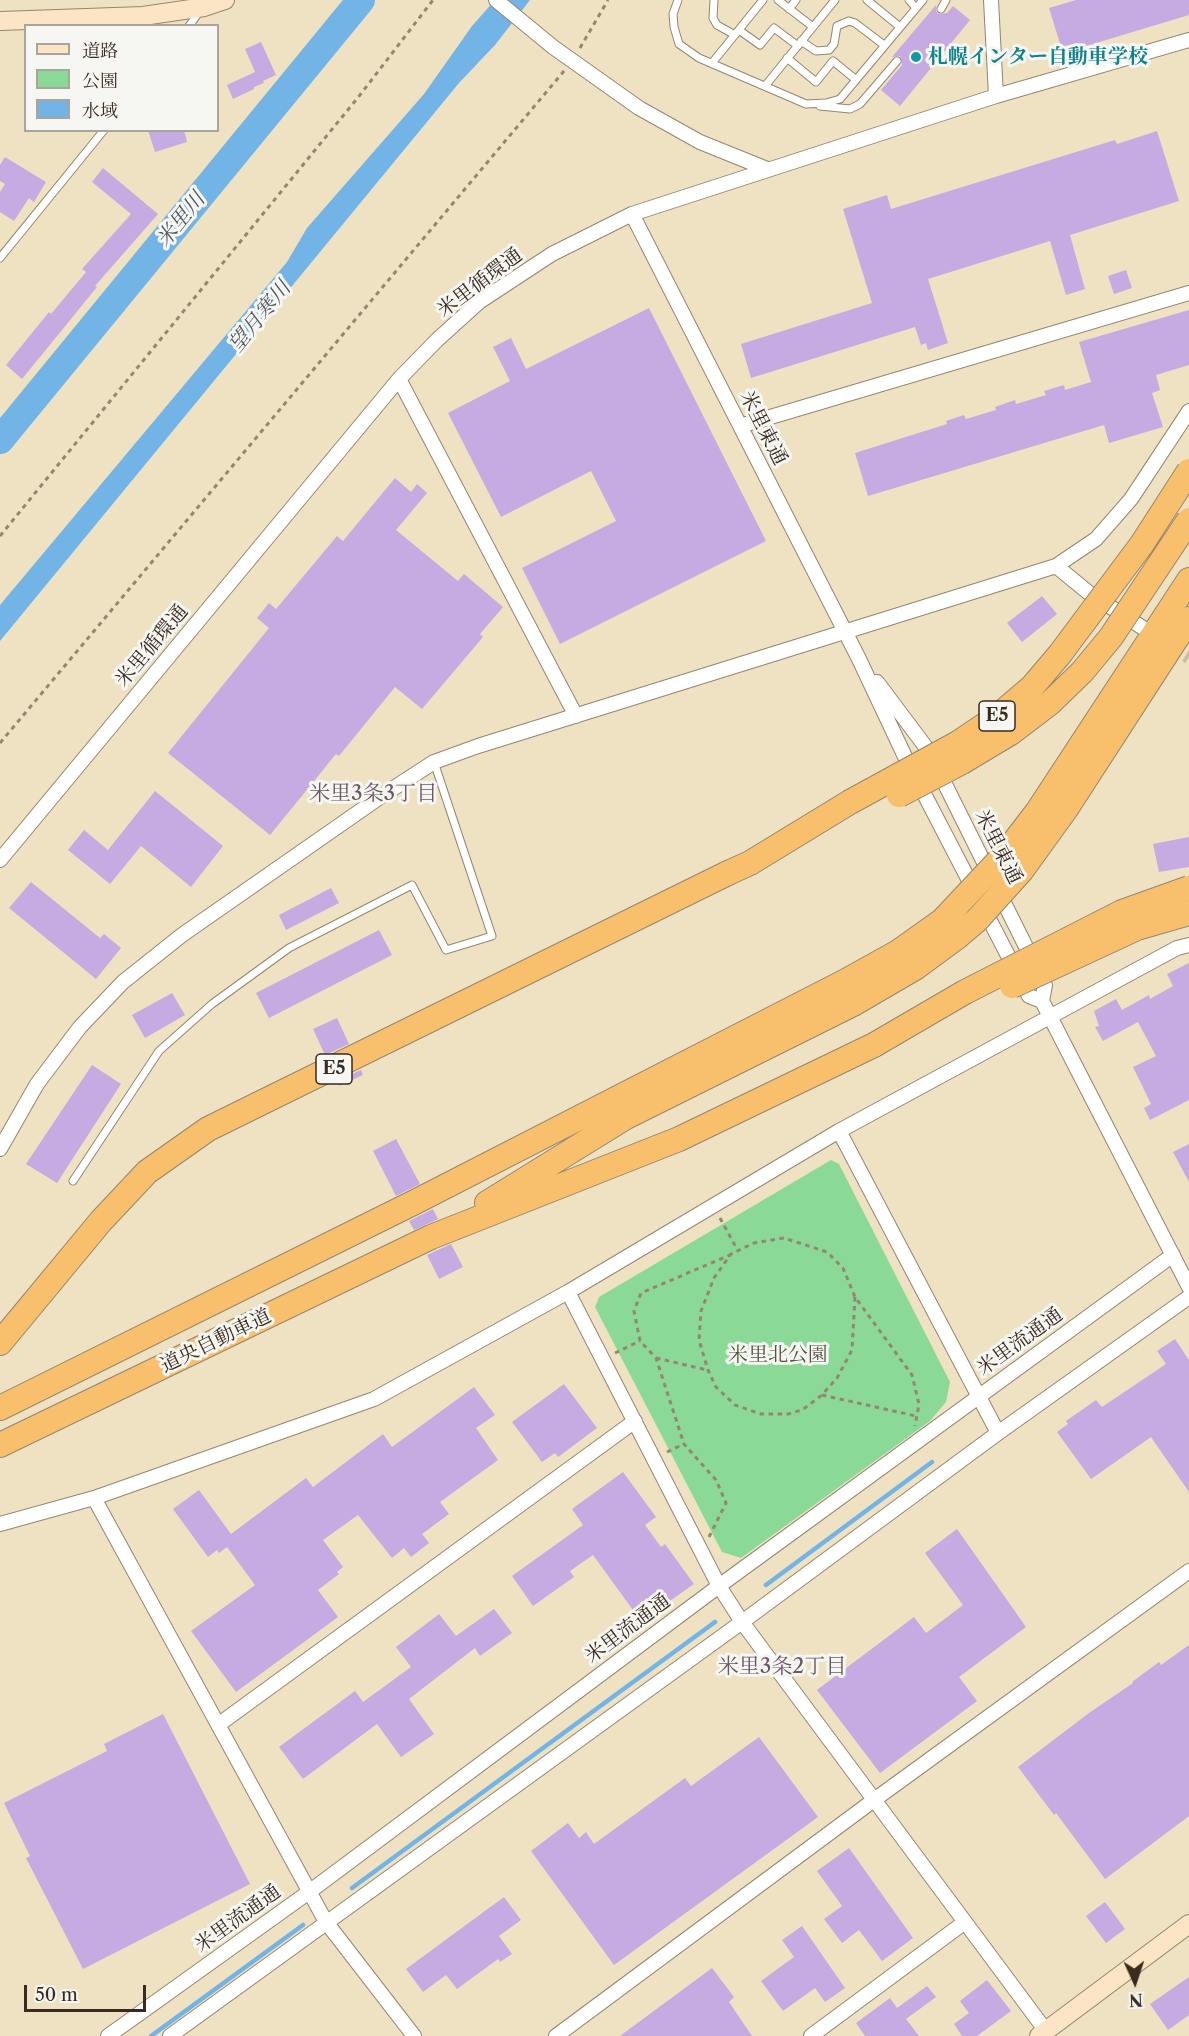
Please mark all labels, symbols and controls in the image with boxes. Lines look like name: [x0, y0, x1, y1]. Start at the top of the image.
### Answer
legend: [24, 24, 219, 132]
text: 道路: [82, 40, 118, 62]
place label: 札幌インター自動車学校: [928, 45, 1148, 69]
marker: 札幌インター自動車学校: [909, 50, 923, 64]
text: 公園: [82, 70, 118, 92]
text: 水域: [82, 100, 118, 122]
water label: 米里川: [151, 188, 211, 252]
street label: 米里循環通: [433, 243, 527, 323]
water label: 望月寒川: [224, 276, 296, 358]
street label: 米里東通: [734, 387, 792, 469]
street label: 米里循環通: [111, 600, 193, 692]
road number: E5: [979, 701, 1015, 731]
district label: 米里3条3丁目: [309, 781, 437, 807]
street label: 米里東通: [969, 806, 1027, 888]
road number: E5: [316, 1054, 352, 1084]
street label: 米里流通通: [972, 1303, 1068, 1381]
street label: 道央自動車道: [157, 1304, 275, 1378]
park label: 米里北公園: [728, 1343, 828, 1367]
street label: 米里流通通: [581, 1589, 675, 1669]
district label: 米里3条2丁目: [718, 1654, 846, 1680]
street label: 米里流通通: [190, 1880, 286, 1958]
north arrow: [1105, 1952, 1165, 2012]
scale bar: [27, 1973, 148, 2011]
text: 50 m: [35, 1984, 78, 2006]
text: N: [1128, 1990, 1143, 2010]

